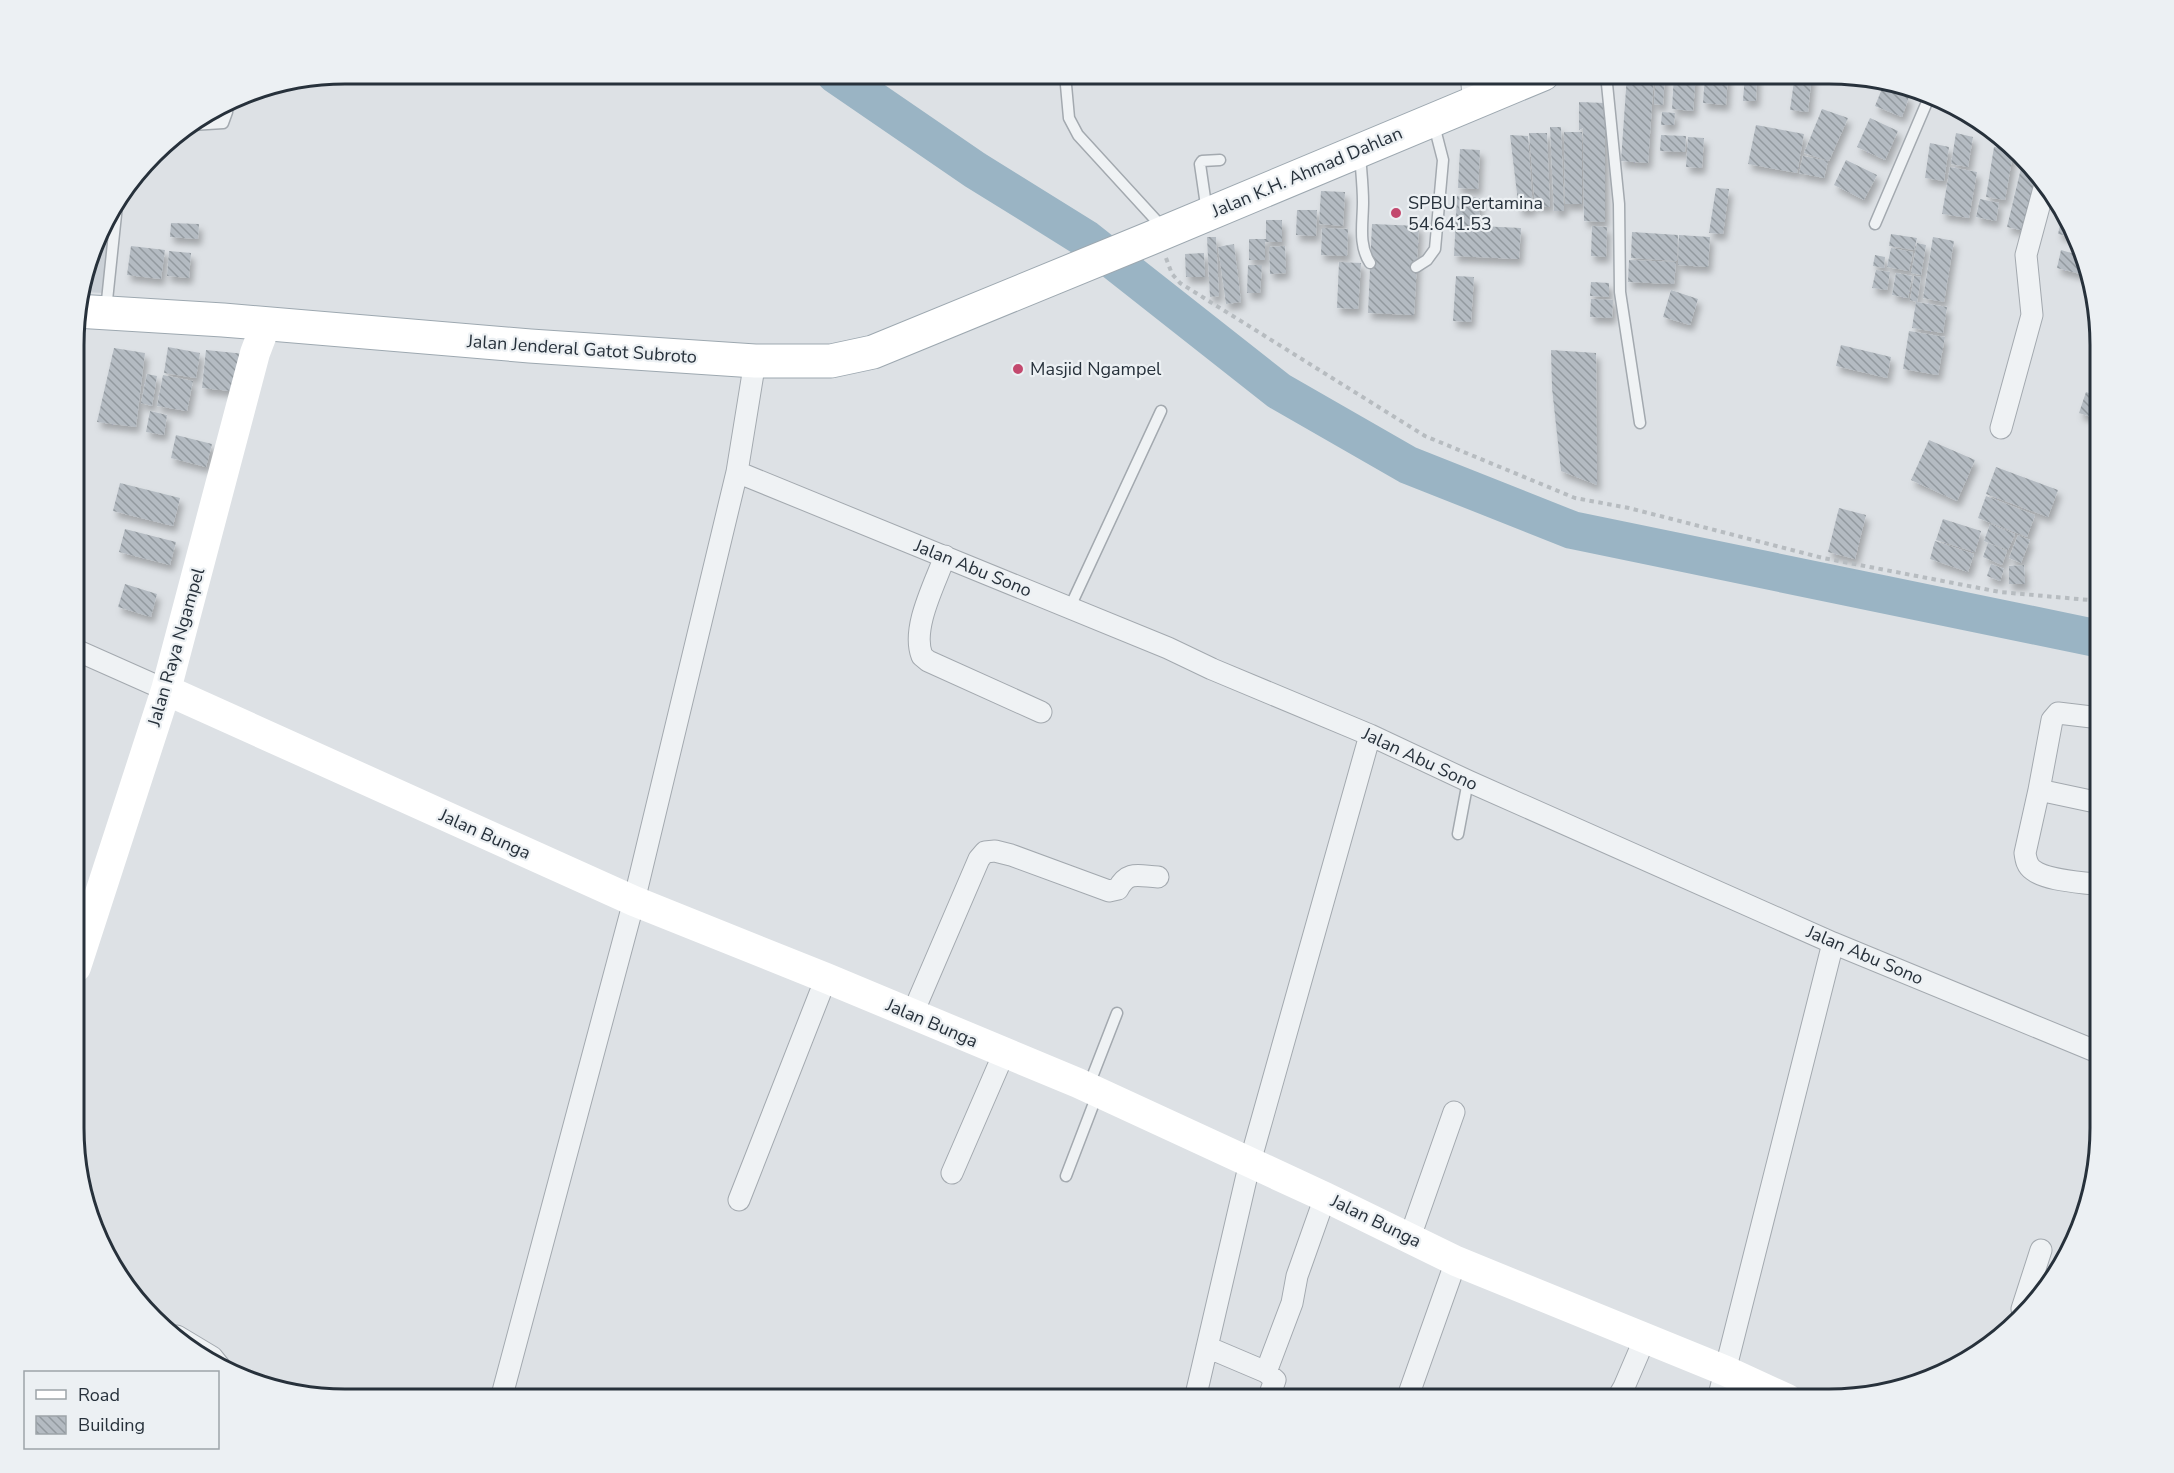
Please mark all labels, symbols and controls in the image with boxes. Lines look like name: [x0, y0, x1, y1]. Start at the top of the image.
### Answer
street label: Jalan K.H. Ahmad Dahlan: [1207, 121, 1406, 223]
place label: SPBU Pertamina 54.641.53: [1408, 191, 1543, 236]
marker: SPBU Pertamina 54.641.53: [1389, 206, 1403, 220]
street label: Jalan Jenderal Gatot Subroto: [465, 329, 698, 369]
place label: Masjid Ngampel: [1030, 357, 1162, 381]
marker: Masjid Ngampel: [1011, 362, 1025, 376]
street label: Jalan Abu Sono: [910, 533, 1035, 602]
street label: Jalan Raya Ngampel: [142, 564, 210, 730]
street label: Jalan Abu Sono: [1357, 721, 1482, 796]
street label: Jalan Bunga: [435, 803, 534, 865]
street label: Jalan Abu Sono: [1802, 919, 1927, 990]
street label: Jalan Bunga: [881, 992, 982, 1053]
street label: Jalan Bunga: [1326, 1188, 1425, 1253]
legend: [24, 1371, 219, 1449]
text: Road: [78, 1383, 120, 1407]
text: Building: [78, 1413, 145, 1437]

